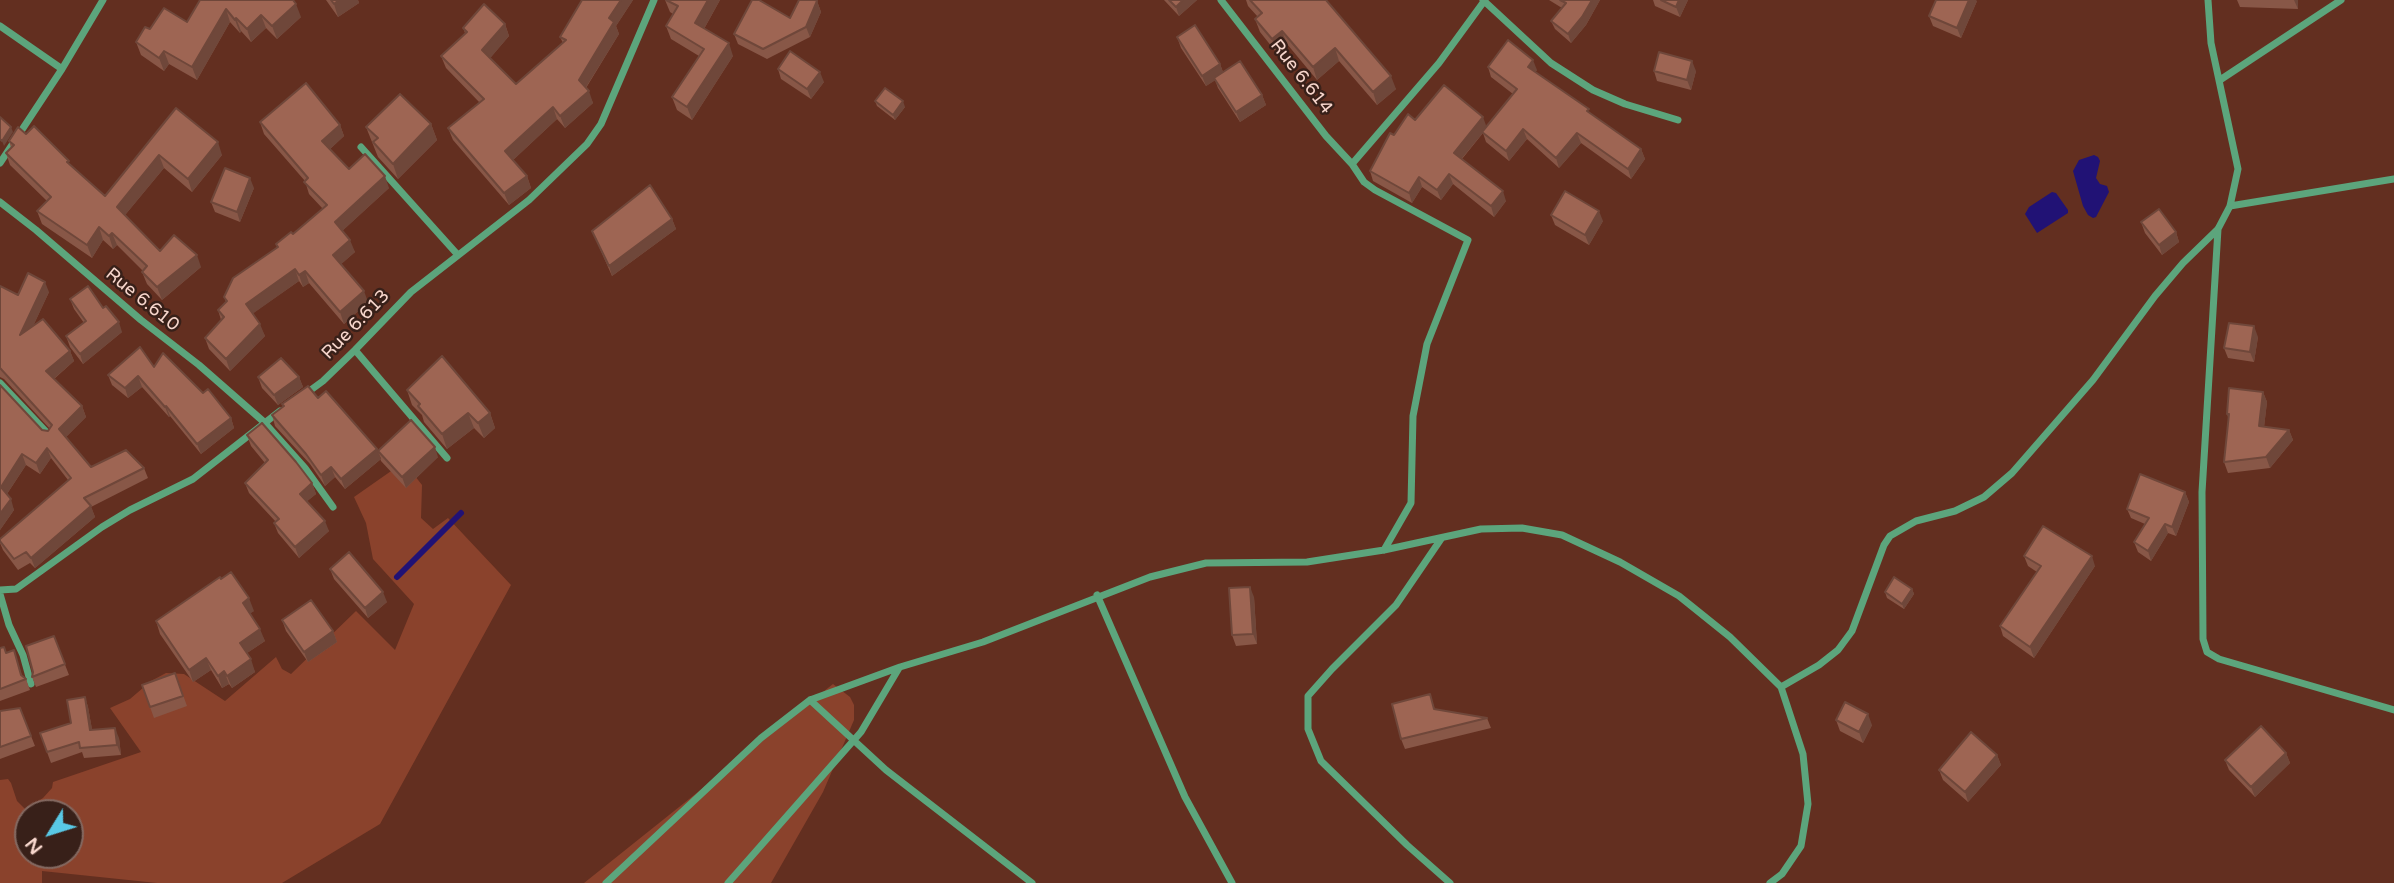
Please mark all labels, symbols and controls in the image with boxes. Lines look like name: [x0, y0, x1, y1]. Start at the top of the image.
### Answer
street label: Rue 6.614: [1265, 35, 1337, 119]
street label: Rue 6.610: [101, 264, 183, 336]
street label: Rue 6.613: [317, 286, 395, 364]
north arrow: [14, 799, 84, 869]
text: N: [21, 833, 47, 858]

